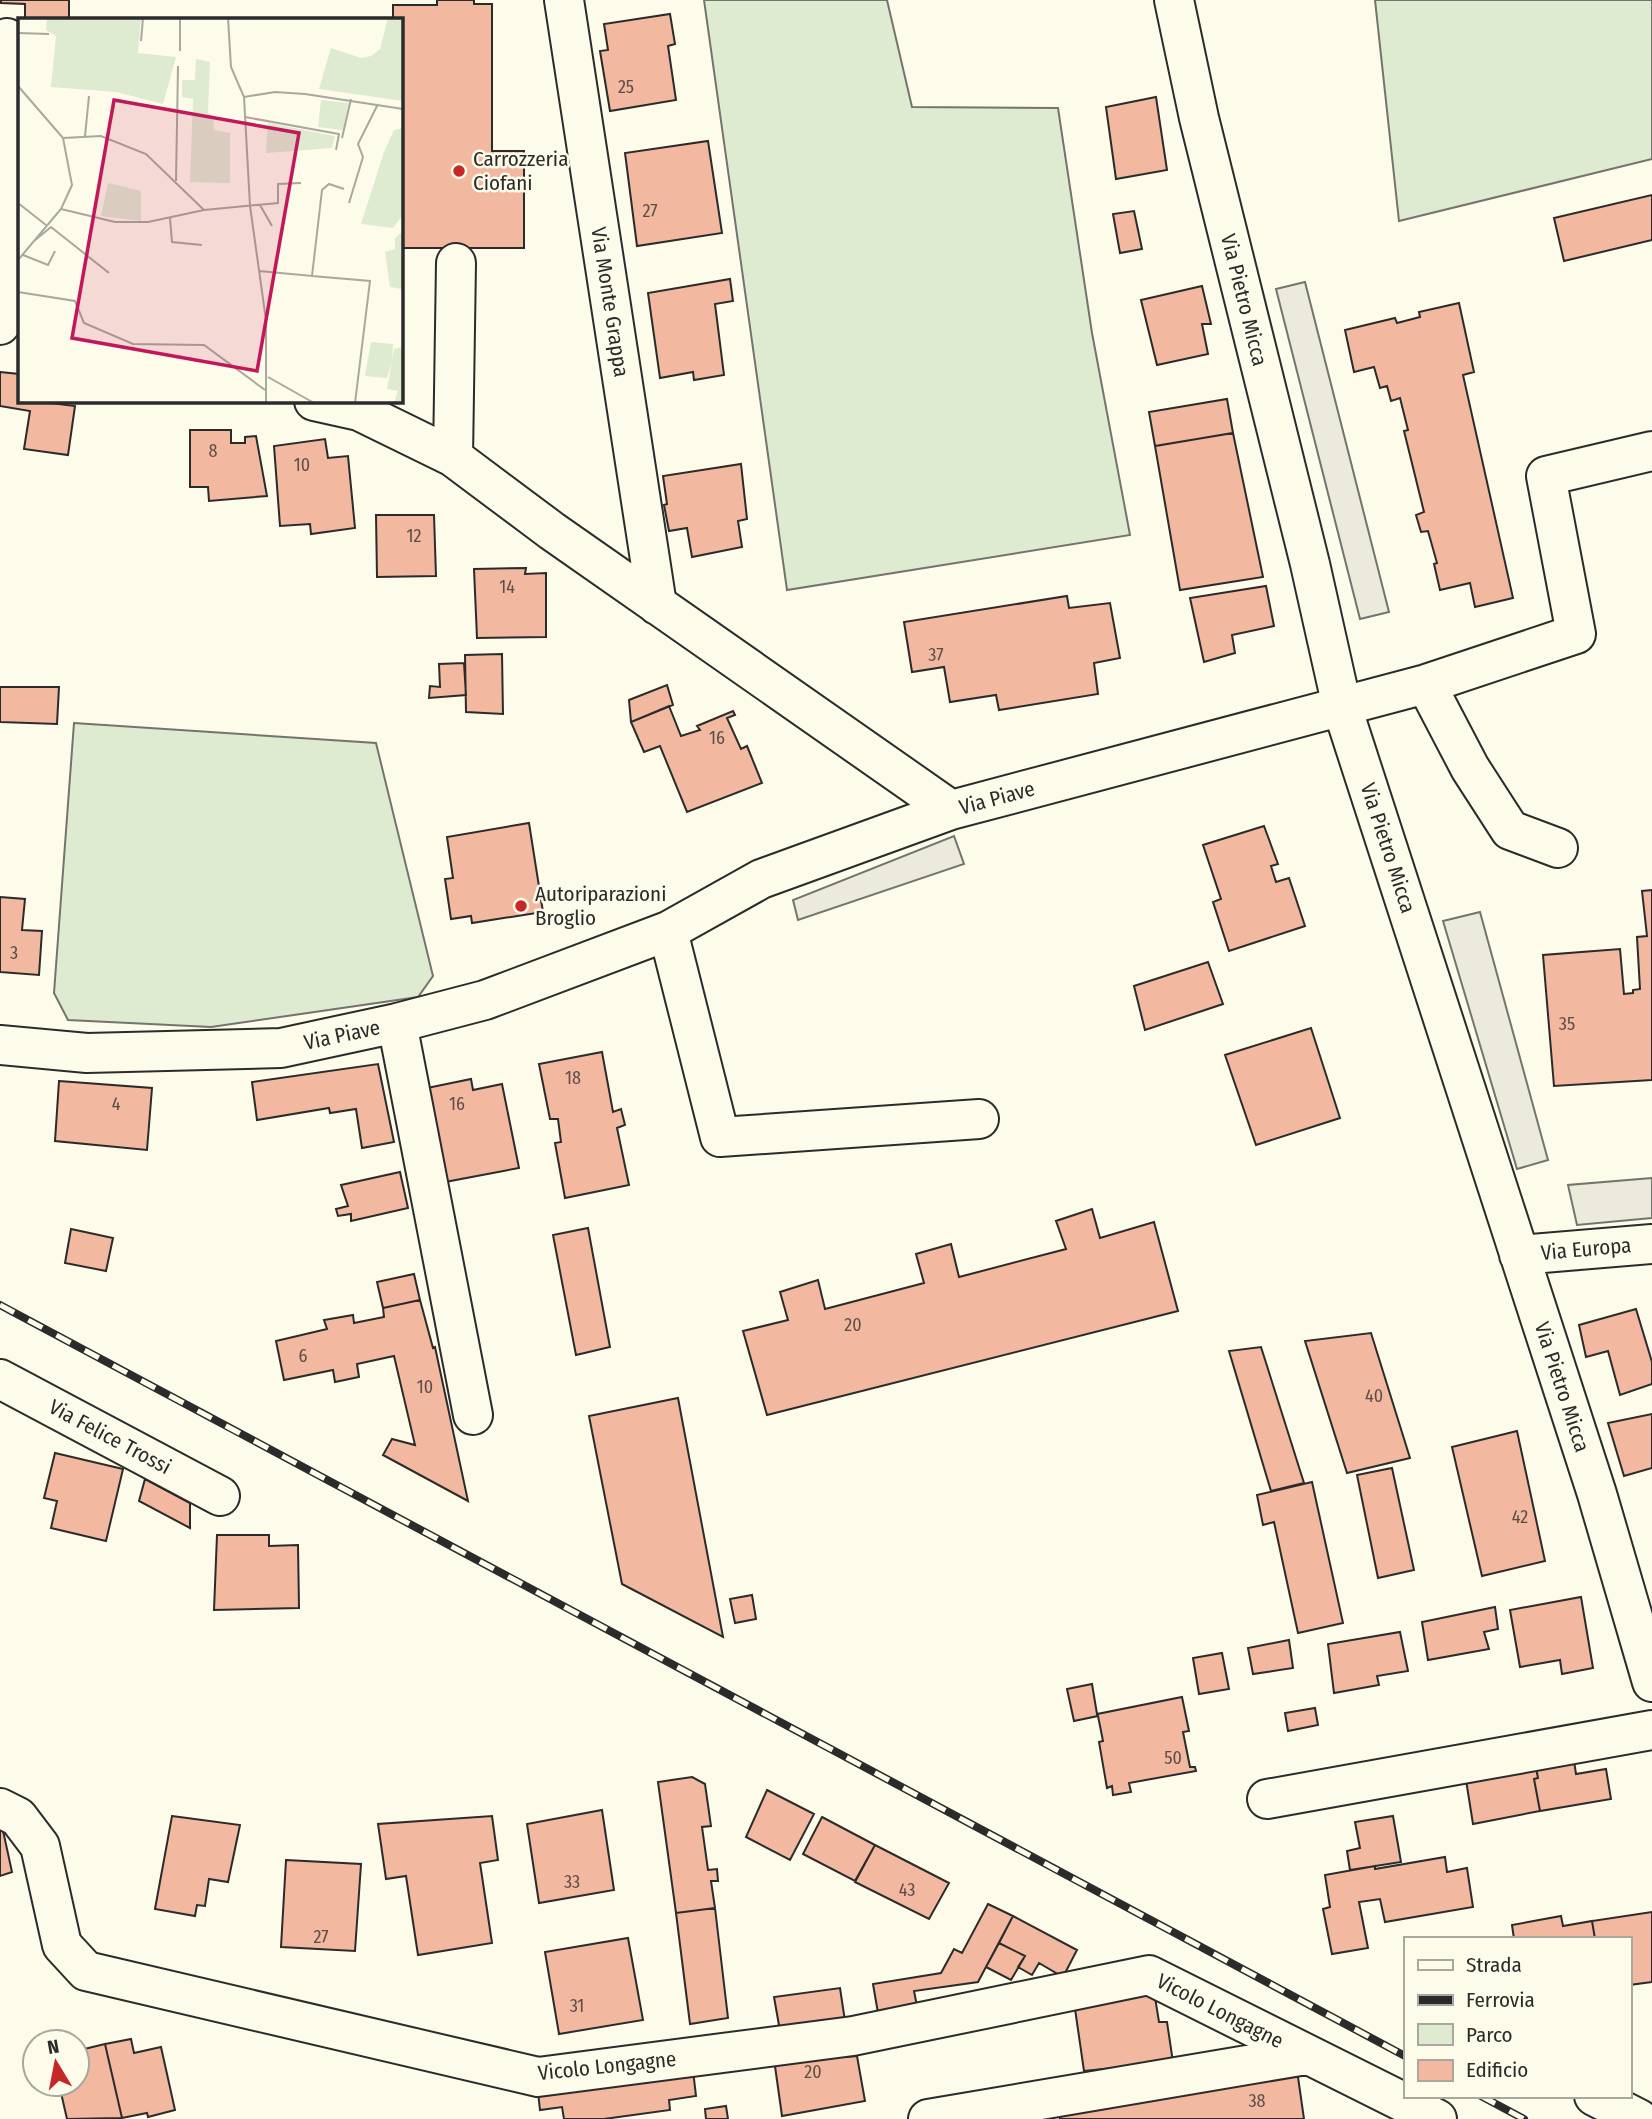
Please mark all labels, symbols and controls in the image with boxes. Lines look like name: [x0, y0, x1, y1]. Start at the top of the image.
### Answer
inset map: [18, 18, 402, 402]
house number: 25: [618, 76, 634, 98]
place label: Carrozzeria Ciofani: [473, 146, 568, 196]
marker: Carrozzeria Ciofani: [451, 163, 467, 179]
house number: 27: [642, 200, 658, 222]
street label: Via Monte Grappa: [585, 225, 635, 379]
street label: Via Pietro Micca: [1215, 231, 1273, 369]
house number: 8: [209, 440, 218, 462]
house number: 10: [294, 454, 310, 476]
house number: 12: [407, 525, 422, 547]
house number: 14: [499, 576, 515, 598]
house number: 37: [928, 644, 944, 666]
house number: 16: [709, 727, 725, 749]
street label: Via Piave: [956, 775, 1038, 821]
street label: Via Pietro Micca: [1355, 780, 1421, 916]
place label: Autoriparazioni Broglio: [535, 881, 666, 931]
marker: Autoriparazioni Broglio: [513, 898, 529, 914]
house number: 3: [10, 942, 18, 964]
house number: 35: [1559, 1013, 1575, 1035]
street label: Via Piave: [302, 1014, 382, 1056]
house number: 18: [565, 1067, 581, 1089]
house number: 4: [112, 1093, 121, 1115]
house number: 16: [449, 1093, 465, 1115]
street label: Via Europa: [1540, 1232, 1632, 1266]
house number: 20: [844, 1314, 862, 1336]
street label: Via Pietro Micca: [1529, 1319, 1595, 1455]
house number: 6: [299, 1345, 308, 1367]
house number: 10: [417, 1376, 433, 1398]
house number: 40: [1365, 1385, 1383, 1407]
street label: Via Felice Trossi: [44, 1394, 176, 1480]
house number: 42: [1512, 1506, 1528, 1528]
house number: 50: [1164, 1747, 1182, 1769]
house number: 33: [564, 1871, 580, 1893]
house number: 43: [899, 1879, 915, 1901]
house number: 27: [313, 1926, 329, 1948]
legend: [1404, 1937, 1631, 2098]
text: Strada: [1466, 1952, 1522, 1978]
street label: Vicolo Longagne: [1152, 1968, 1288, 2054]
text: Ferrovia: [1466, 1987, 1535, 2013]
house number: 31: [570, 1995, 584, 2017]
text: Parco: [1466, 2022, 1513, 2048]
north arrow: [21, 2028, 91, 2098]
text: N: [46, 2034, 61, 2059]
street label: Vicolo Longagne: [537, 2046, 677, 2086]
text: Edificio: [1466, 2057, 1528, 2083]
house number: 20: [804, 2061, 822, 2083]
house number: 38: [1248, 2090, 1266, 2112]

